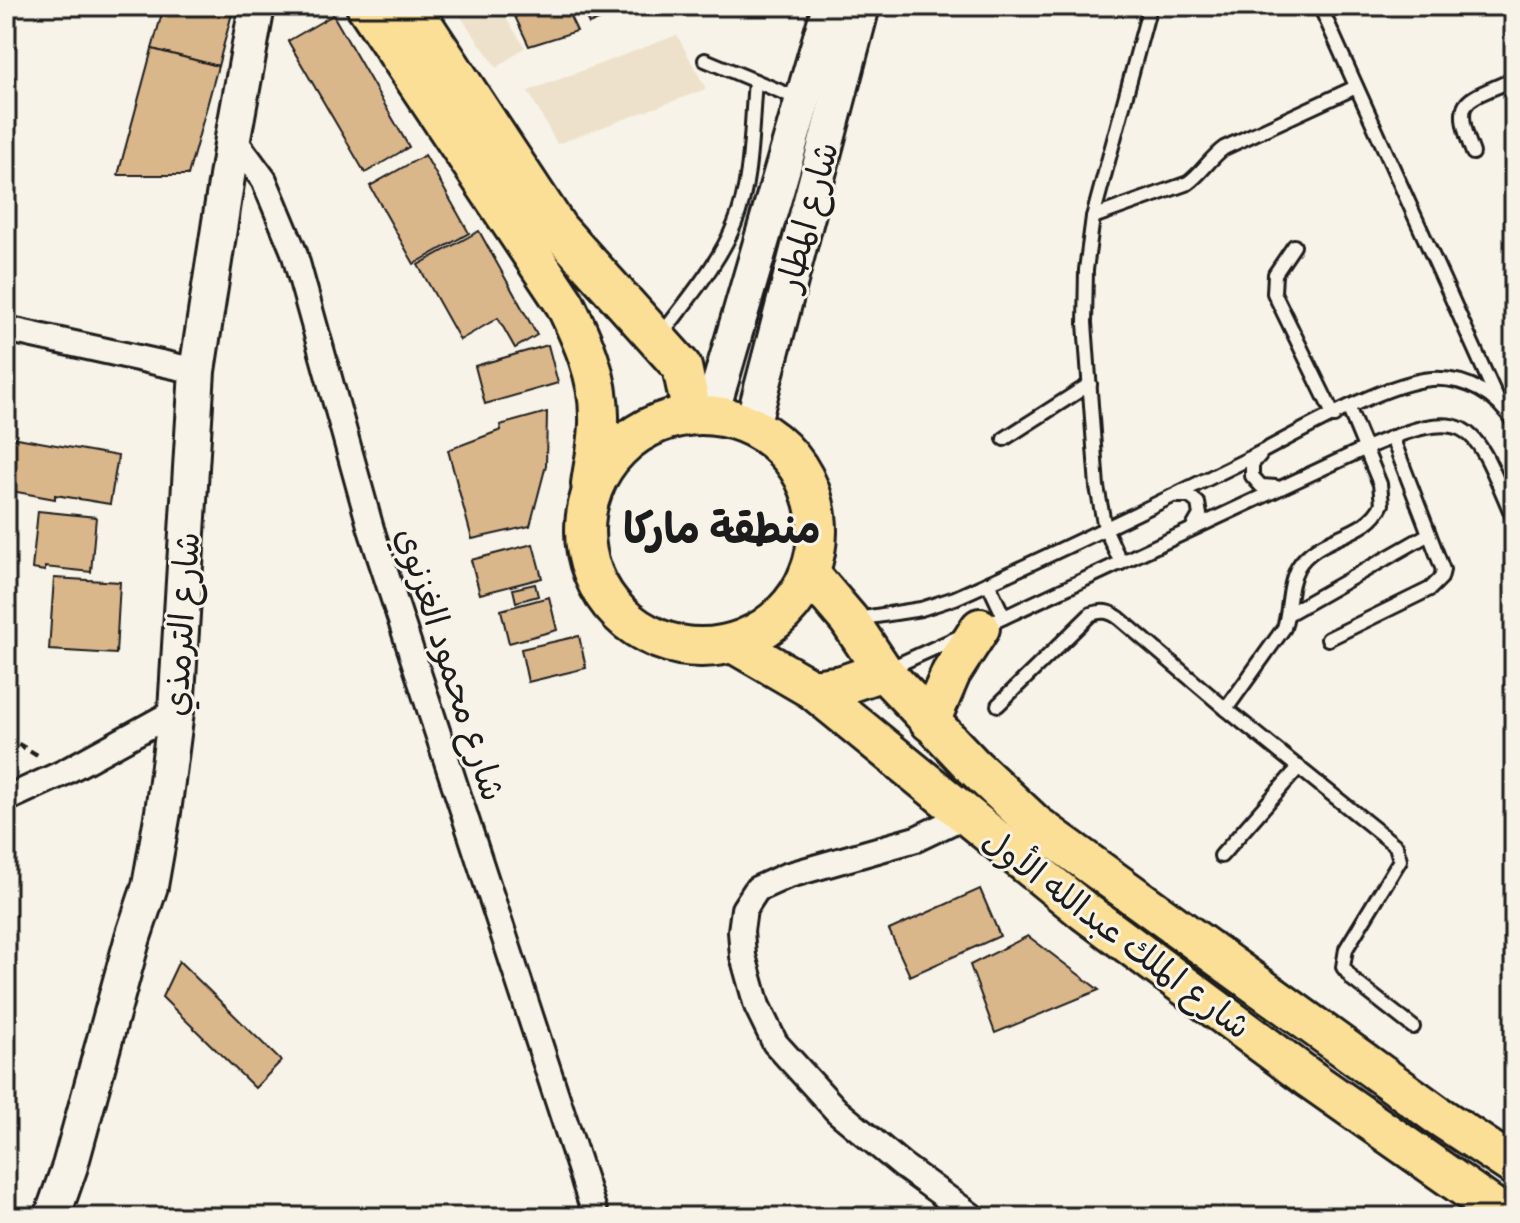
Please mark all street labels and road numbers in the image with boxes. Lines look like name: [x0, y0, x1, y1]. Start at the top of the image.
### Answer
street label: شارع المطار: [767, 137, 850, 299]
street label: شارع محمود الغزنوي: [383, 522, 514, 807]
street label: شارع الترمذي: [155, 530, 212, 718]
street label: شارع الملك عبدالله الأول: [973, 818, 1260, 1050]

